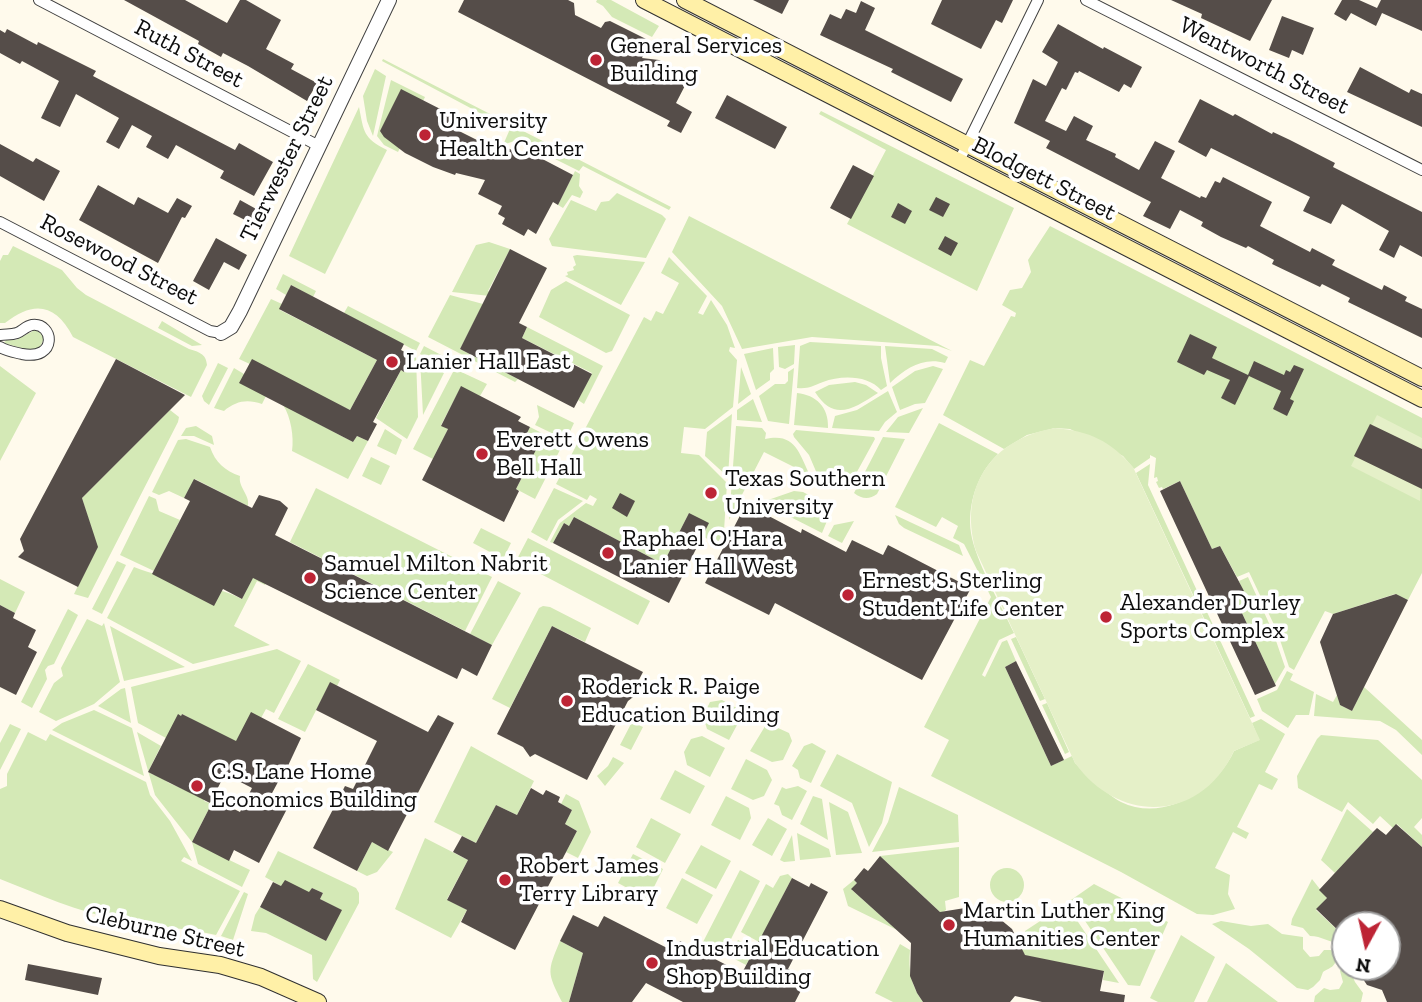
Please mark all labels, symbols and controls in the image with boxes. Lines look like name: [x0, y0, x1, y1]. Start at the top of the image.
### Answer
street label: Wentworth Street: [1174, 11, 1354, 121]
street label: Ruth Street: [130, 13, 248, 95]
place label: General Services Building: [610, 32, 782, 88]
marker: General Services Building: [588, 52, 604, 68]
street label: Tierwester Street: [234, 71, 340, 247]
place label: University Health Center: [439, 107, 584, 163]
marker: University Health Center: [417, 127, 433, 143]
street label: Blodgett Street: [967, 130, 1121, 228]
street label: Rosewood Street: [35, 208, 203, 312]
place label: Lanier Hall East: [406, 348, 571, 376]
marker: Lanier Hall East: [384, 354, 400, 370]
place label: Everett Owens Bell Hall: [496, 426, 649, 482]
marker: Everett Owens Bell Hall: [474, 446, 490, 462]
place label: Texas Southern University: [725, 465, 885, 521]
marker: Texas Southern University: [703, 485, 719, 501]
place label: Raphael O'Hara Lanier Hall West: [622, 525, 794, 581]
marker: Raphael O'Hara Lanier Hall West: [600, 545, 616, 561]
place label: Samuel Milton Nabrit Science Center: [324, 550, 548, 606]
place label: Ernest S. Sterling Student Life Center: [862, 567, 1065, 623]
marker: Samuel Milton Nabrit Science Center: [302, 570, 318, 586]
marker: Ernest S. Sterling Student Life Center: [840, 587, 856, 603]
place label: Alexander Durley Sports Complex: [1120, 589, 1300, 645]
marker: Alexander Durley Sports Complex: [1098, 609, 1114, 625]
place label: Roderick R. Paige Education Building: [581, 673, 779, 729]
marker: Roderick R. Paige Education Building: [559, 693, 575, 709]
place label: C.S. Lane Home Economics Building: [211, 758, 417, 814]
marker: C.S. Lane Home Economics Building: [189, 778, 205, 794]
place label: Robert James Terry Library: [519, 852, 659, 908]
marker: Robert James Terry Library: [497, 872, 513, 888]
place label: Martin Luther King Humanities Center: [963, 897, 1165, 953]
street label: Cleburne Street: [82, 900, 248, 964]
north arrow: [1331, 911, 1401, 981]
marker: Martin Luther King Humanities Center: [941, 917, 957, 933]
place label: Industrial Education Shop Building: [666, 935, 879, 991]
text: N: [1355, 953, 1372, 978]
marker: Industrial Education Shop Building: [644, 955, 660, 971]

